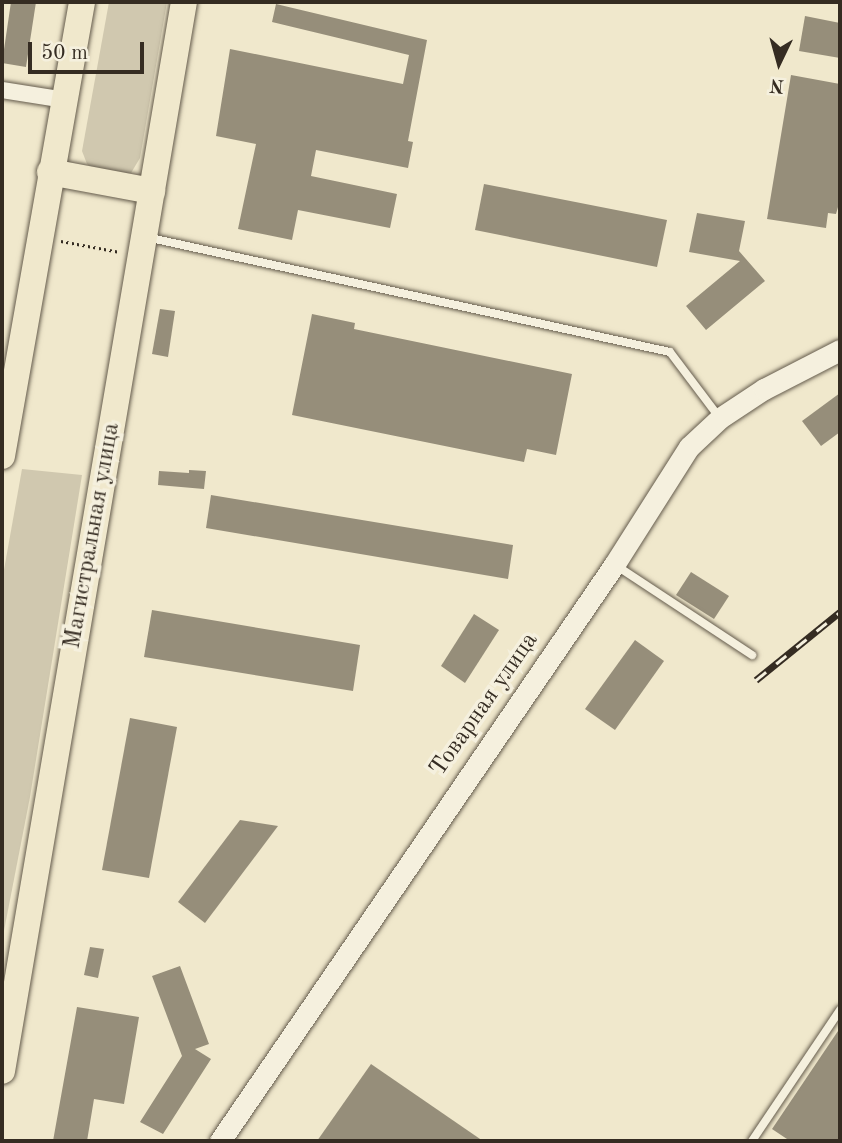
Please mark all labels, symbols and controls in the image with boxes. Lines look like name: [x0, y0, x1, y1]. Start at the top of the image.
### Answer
scale bar: [32, 28, 147, 72]
north arrow: [744, 28, 814, 98]
text: 50 m: [41, 43, 88, 64]
text: N: [769, 74, 785, 95]
street label: Магистральная улица: [59, 421, 127, 651]
street label: Товарная улица: [425, 628, 545, 782]

